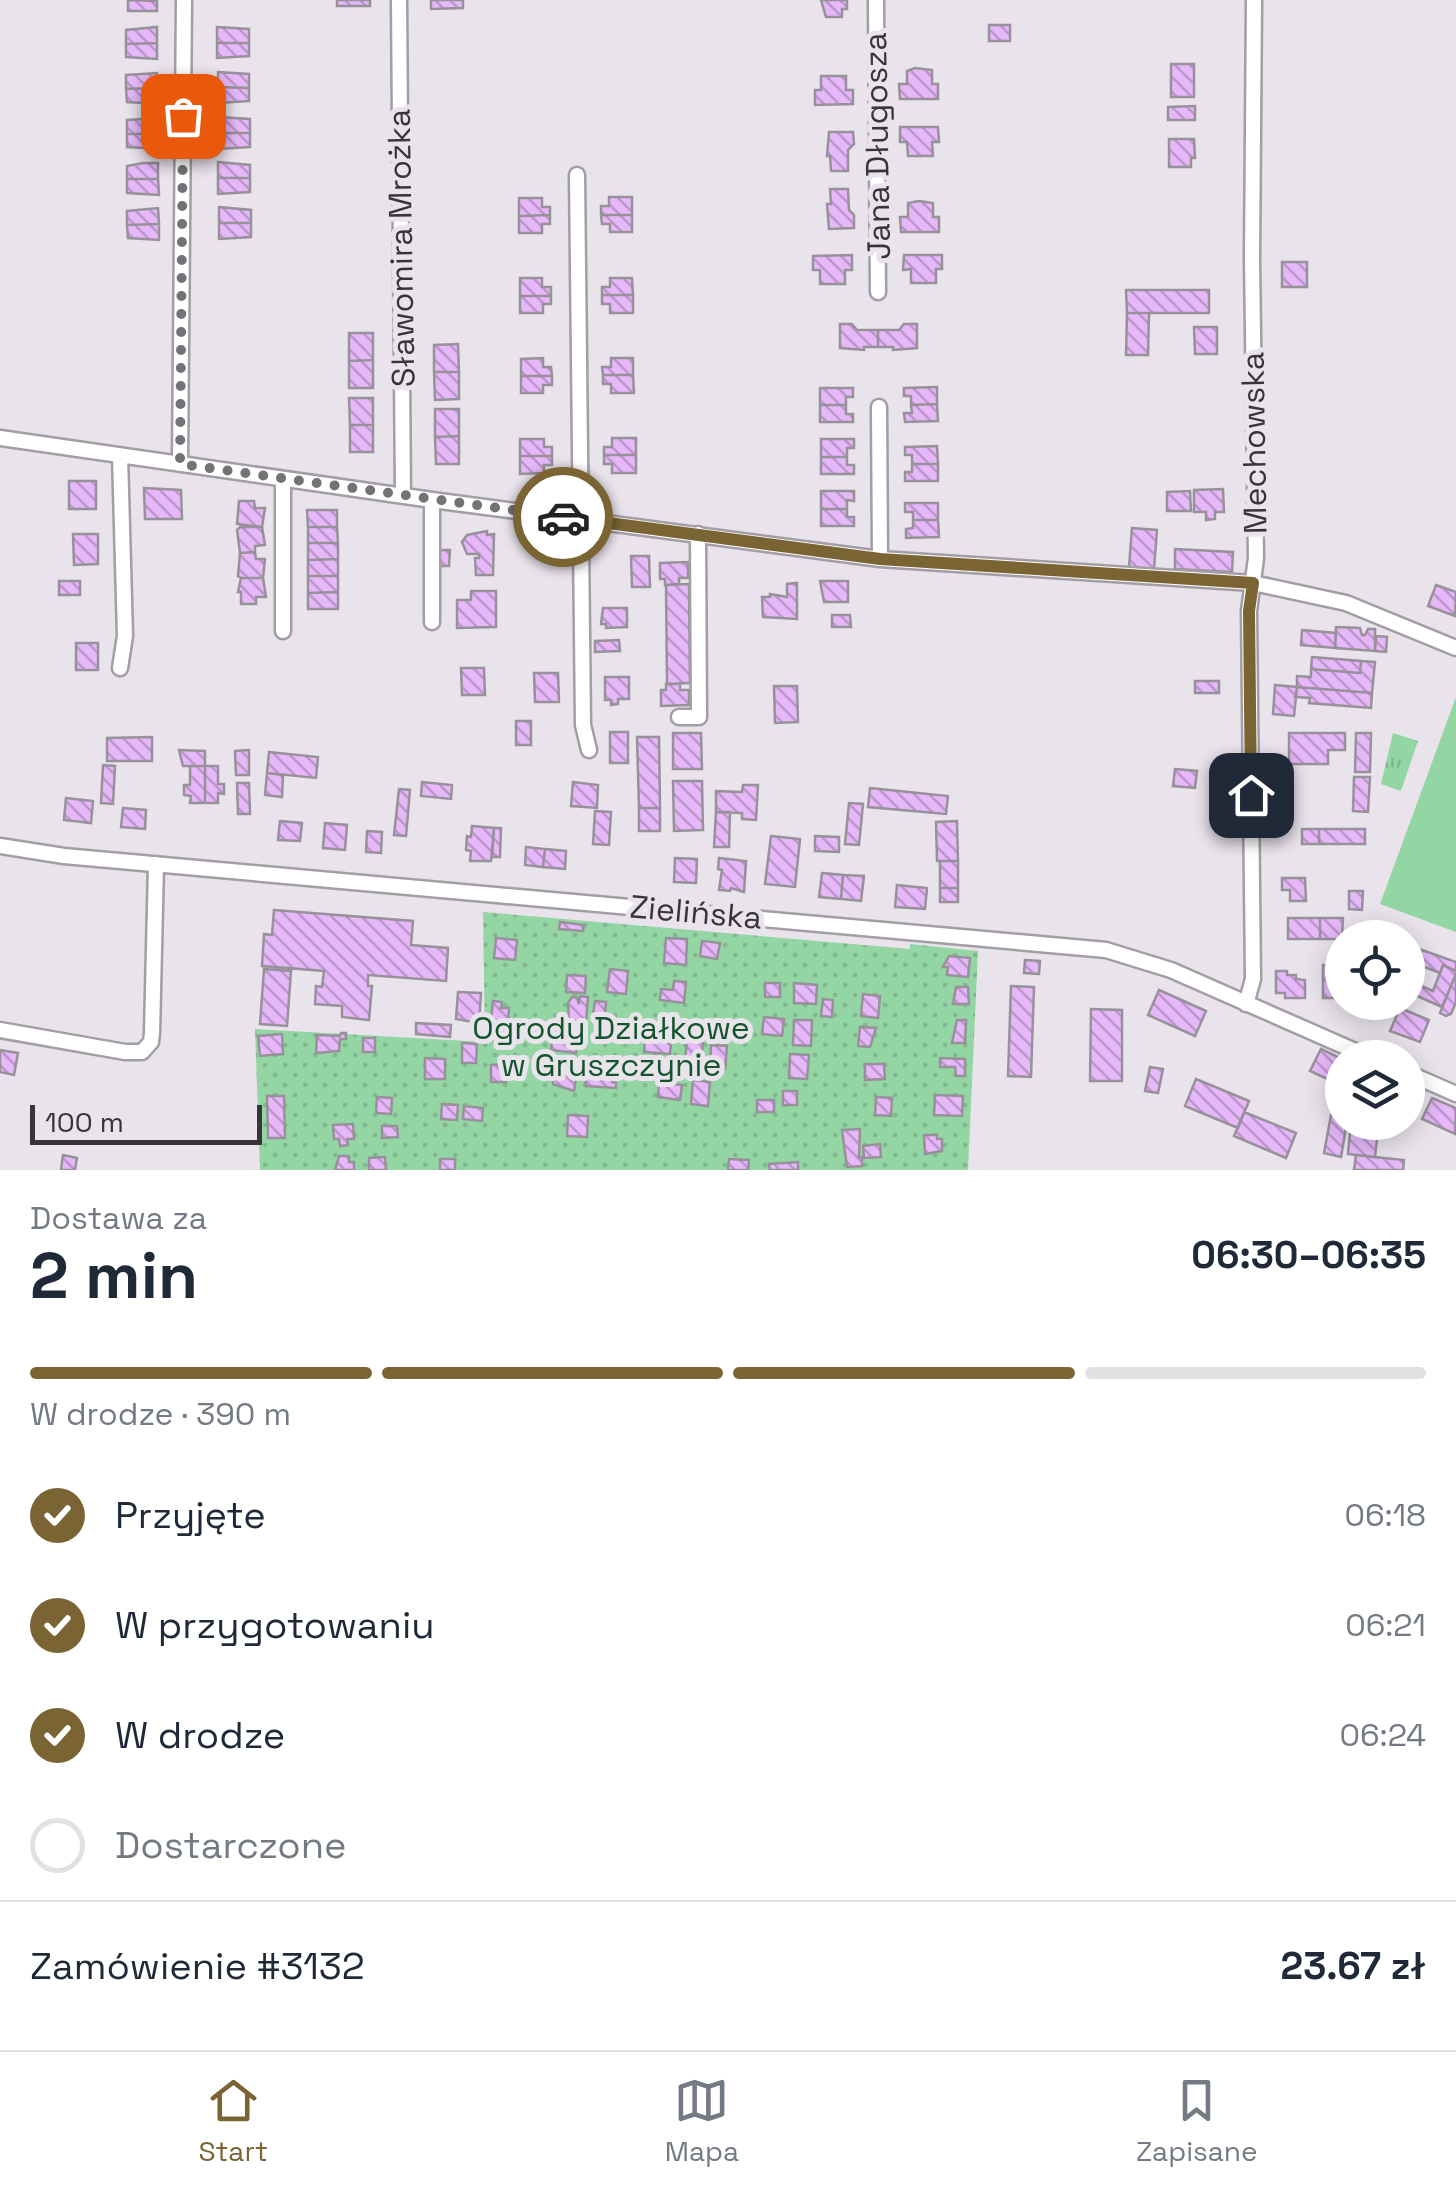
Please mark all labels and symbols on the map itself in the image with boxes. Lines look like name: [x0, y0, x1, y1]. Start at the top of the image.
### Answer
street label: Jana Długosza: [855, 32, 899, 260]
pin: [141, 74, 226, 159]
street label: Sławomira Mrożka: [379, 108, 423, 388]
street label: Mechowska: [1232, 351, 1276, 535]
courier: [513, 467, 613, 567]
pin: [1209, 753, 1294, 838]
street label: Zielińska: [628, 886, 764, 938]
park label: Ogrody Działkowe w Gruszczynie: [472, 1008, 750, 1085]
scale bar: [30, 1100, 262, 1144]

